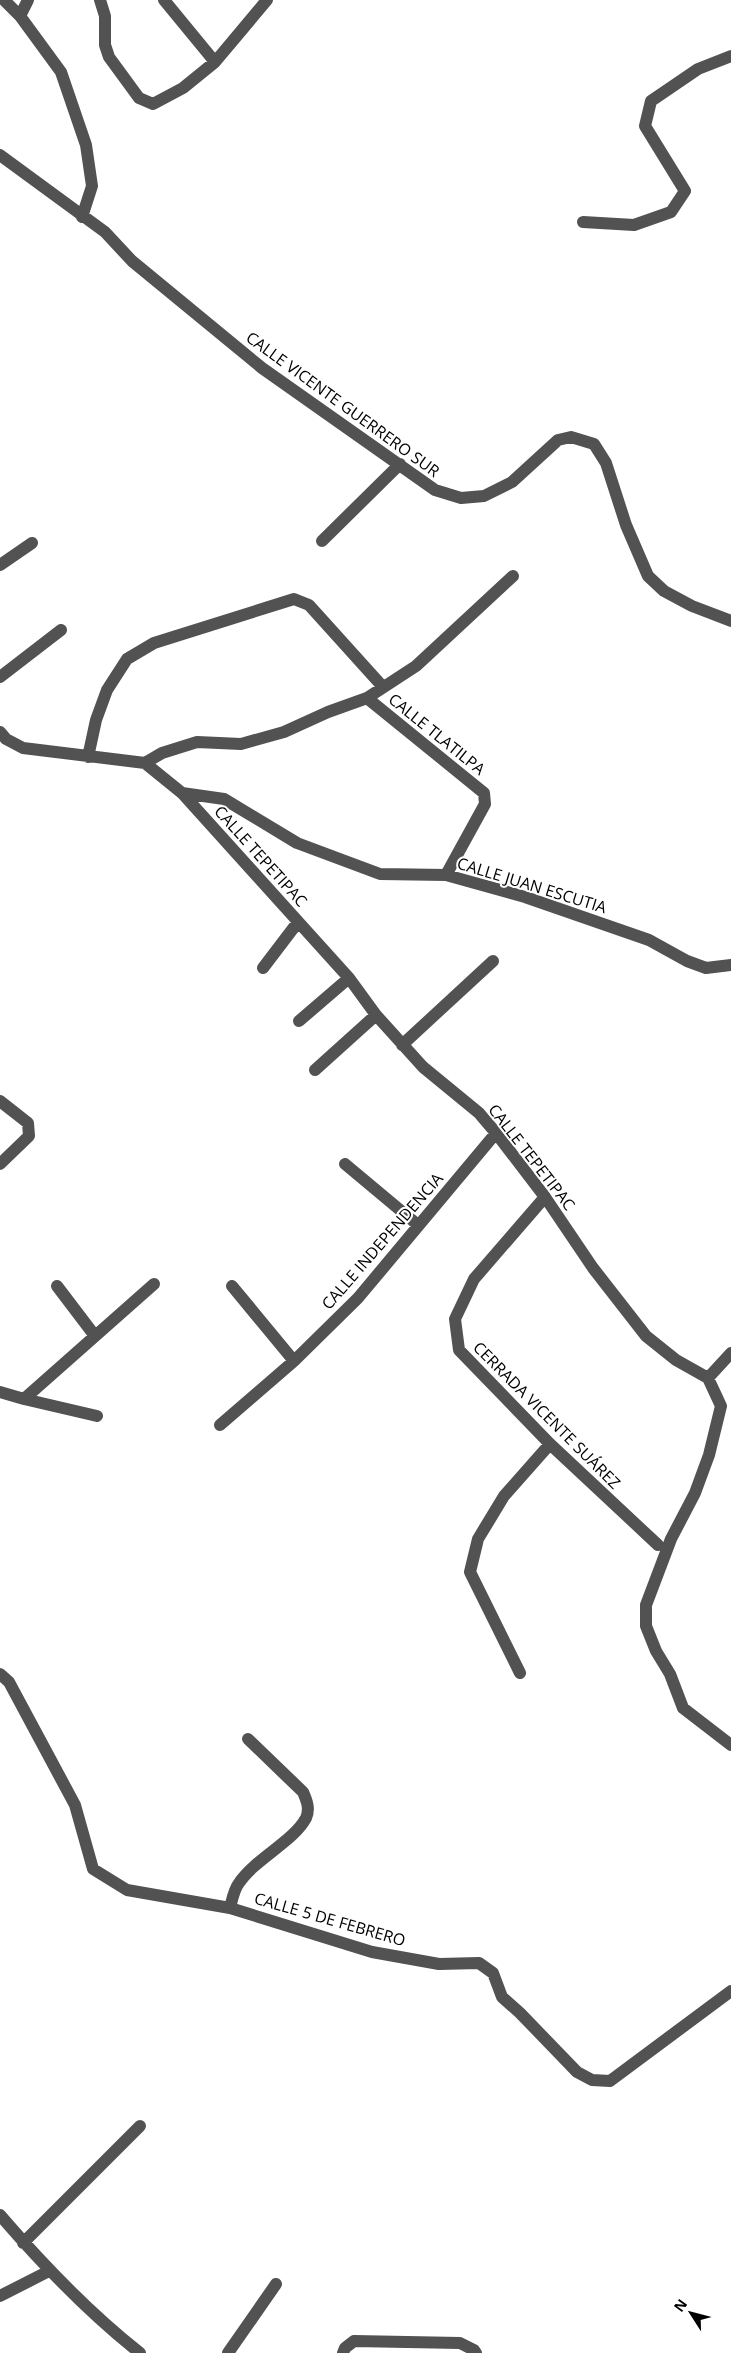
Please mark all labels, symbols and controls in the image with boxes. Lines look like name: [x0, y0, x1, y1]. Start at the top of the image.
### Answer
street label: CALLE VICENTE GUERRERO SUR: [242, 326, 444, 482]
street label: CALLE TLATILPA: [384, 688, 491, 780]
street label: CALLE TEPETIPAC: [210, 801, 312, 911]
street label: CALLE JUAN ESCUTIA: [455, 852, 610, 918]
street label: CALLE TEPETIPAC: [484, 1099, 580, 1215]
street label: CALLE INDEPENDENCIA: [316, 1167, 448, 1314]
street label: CERRADA VICENTE SUÁREZ: [468, 1336, 626, 1494]
street label: CALLE 5 DE FEBRERO: [252, 1887, 408, 1951]
north arrow: [666, 2288, 716, 2338]
text: N: [669, 2295, 691, 2315]

